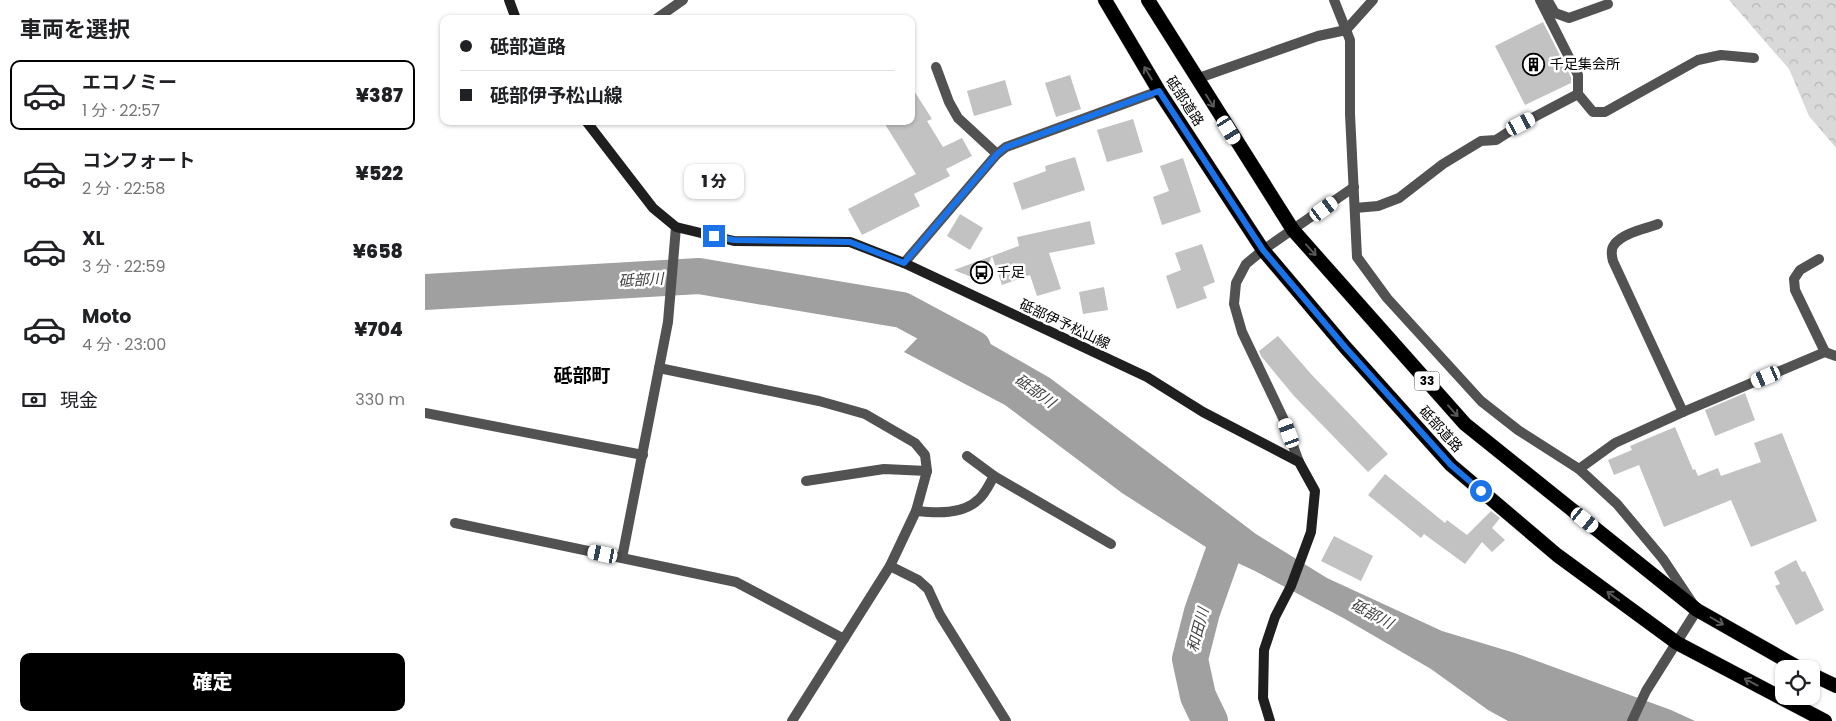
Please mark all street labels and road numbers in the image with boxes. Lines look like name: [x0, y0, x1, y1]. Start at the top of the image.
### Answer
street label: 砥部道路: [1161, 72, 1209, 130]
street label: 砥部伊予松山線: [1016, 294, 1114, 354]
road number: 33: [1415, 372, 1439, 391]
street label: 砥部道路: [1415, 402, 1467, 456]

